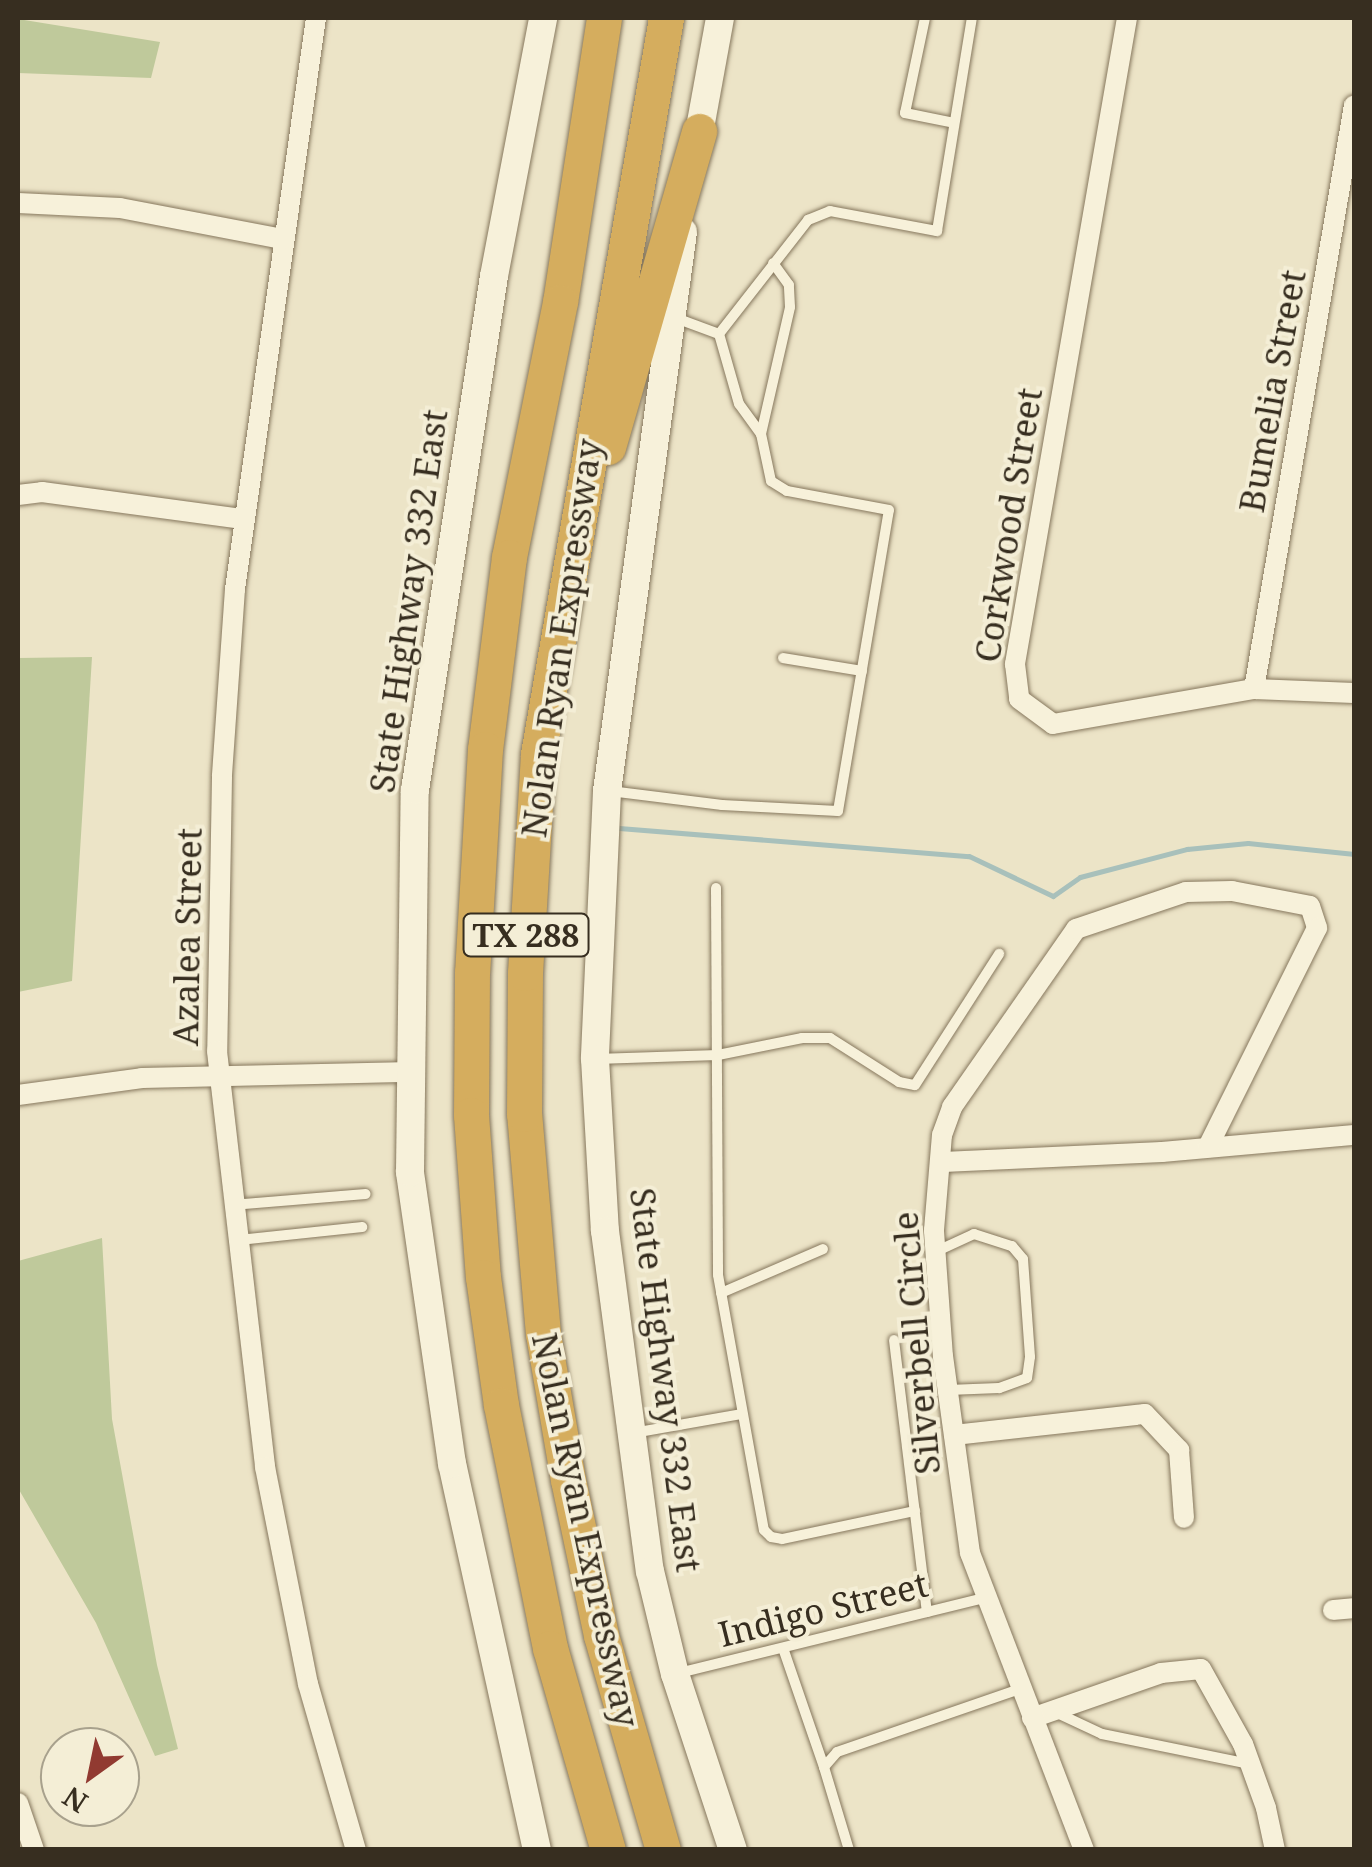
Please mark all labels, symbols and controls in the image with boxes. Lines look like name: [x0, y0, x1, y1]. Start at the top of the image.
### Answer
street label: Bumelia Street: [1230, 267, 1314, 515]
street label: Corkwood Street: [966, 385, 1050, 665]
street label: State Highway 332 East: [360, 407, 456, 795]
street label: Nolan Ryan Expressway: [512, 436, 610, 840]
street label: Azalea Street: [164, 828, 210, 1046]
road number: TX 288: [461, 908, 591, 962]
street label: State Highway 332 East: [622, 1186, 710, 1574]
street label: Silverbell Circle: [884, 1210, 948, 1476]
street label: Nolan Ryan Expressway: [524, 1329, 648, 1731]
street label: Indigo Street: [714, 1563, 932, 1655]
north arrow: [40, 1727, 140, 1827]
text: N: [55, 1779, 94, 1822]

